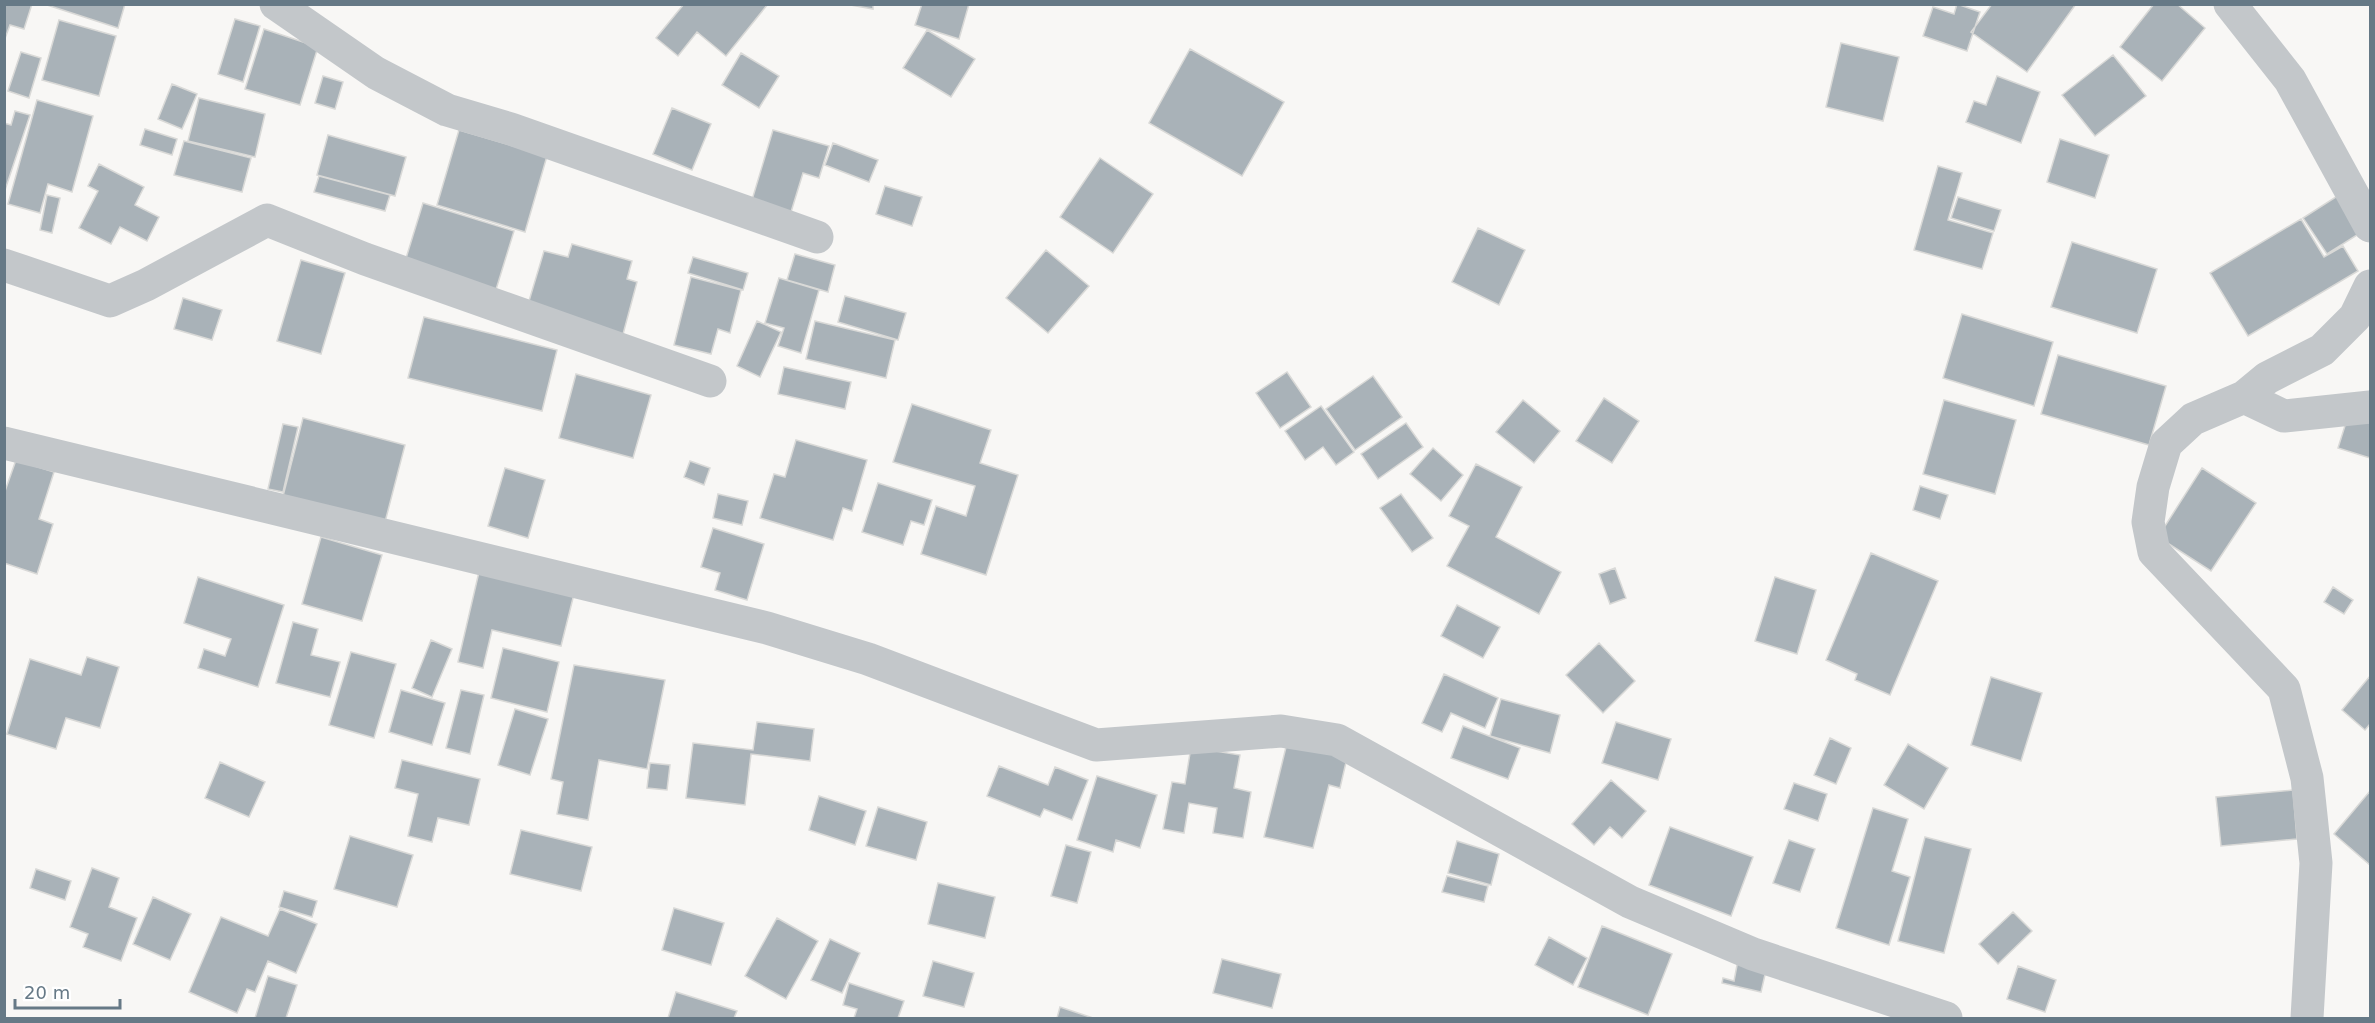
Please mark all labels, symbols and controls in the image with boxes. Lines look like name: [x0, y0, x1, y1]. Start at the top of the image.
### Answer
scale bar: [15, 972, 120, 1010]
text: 20 m: [24, 982, 70, 1003]

